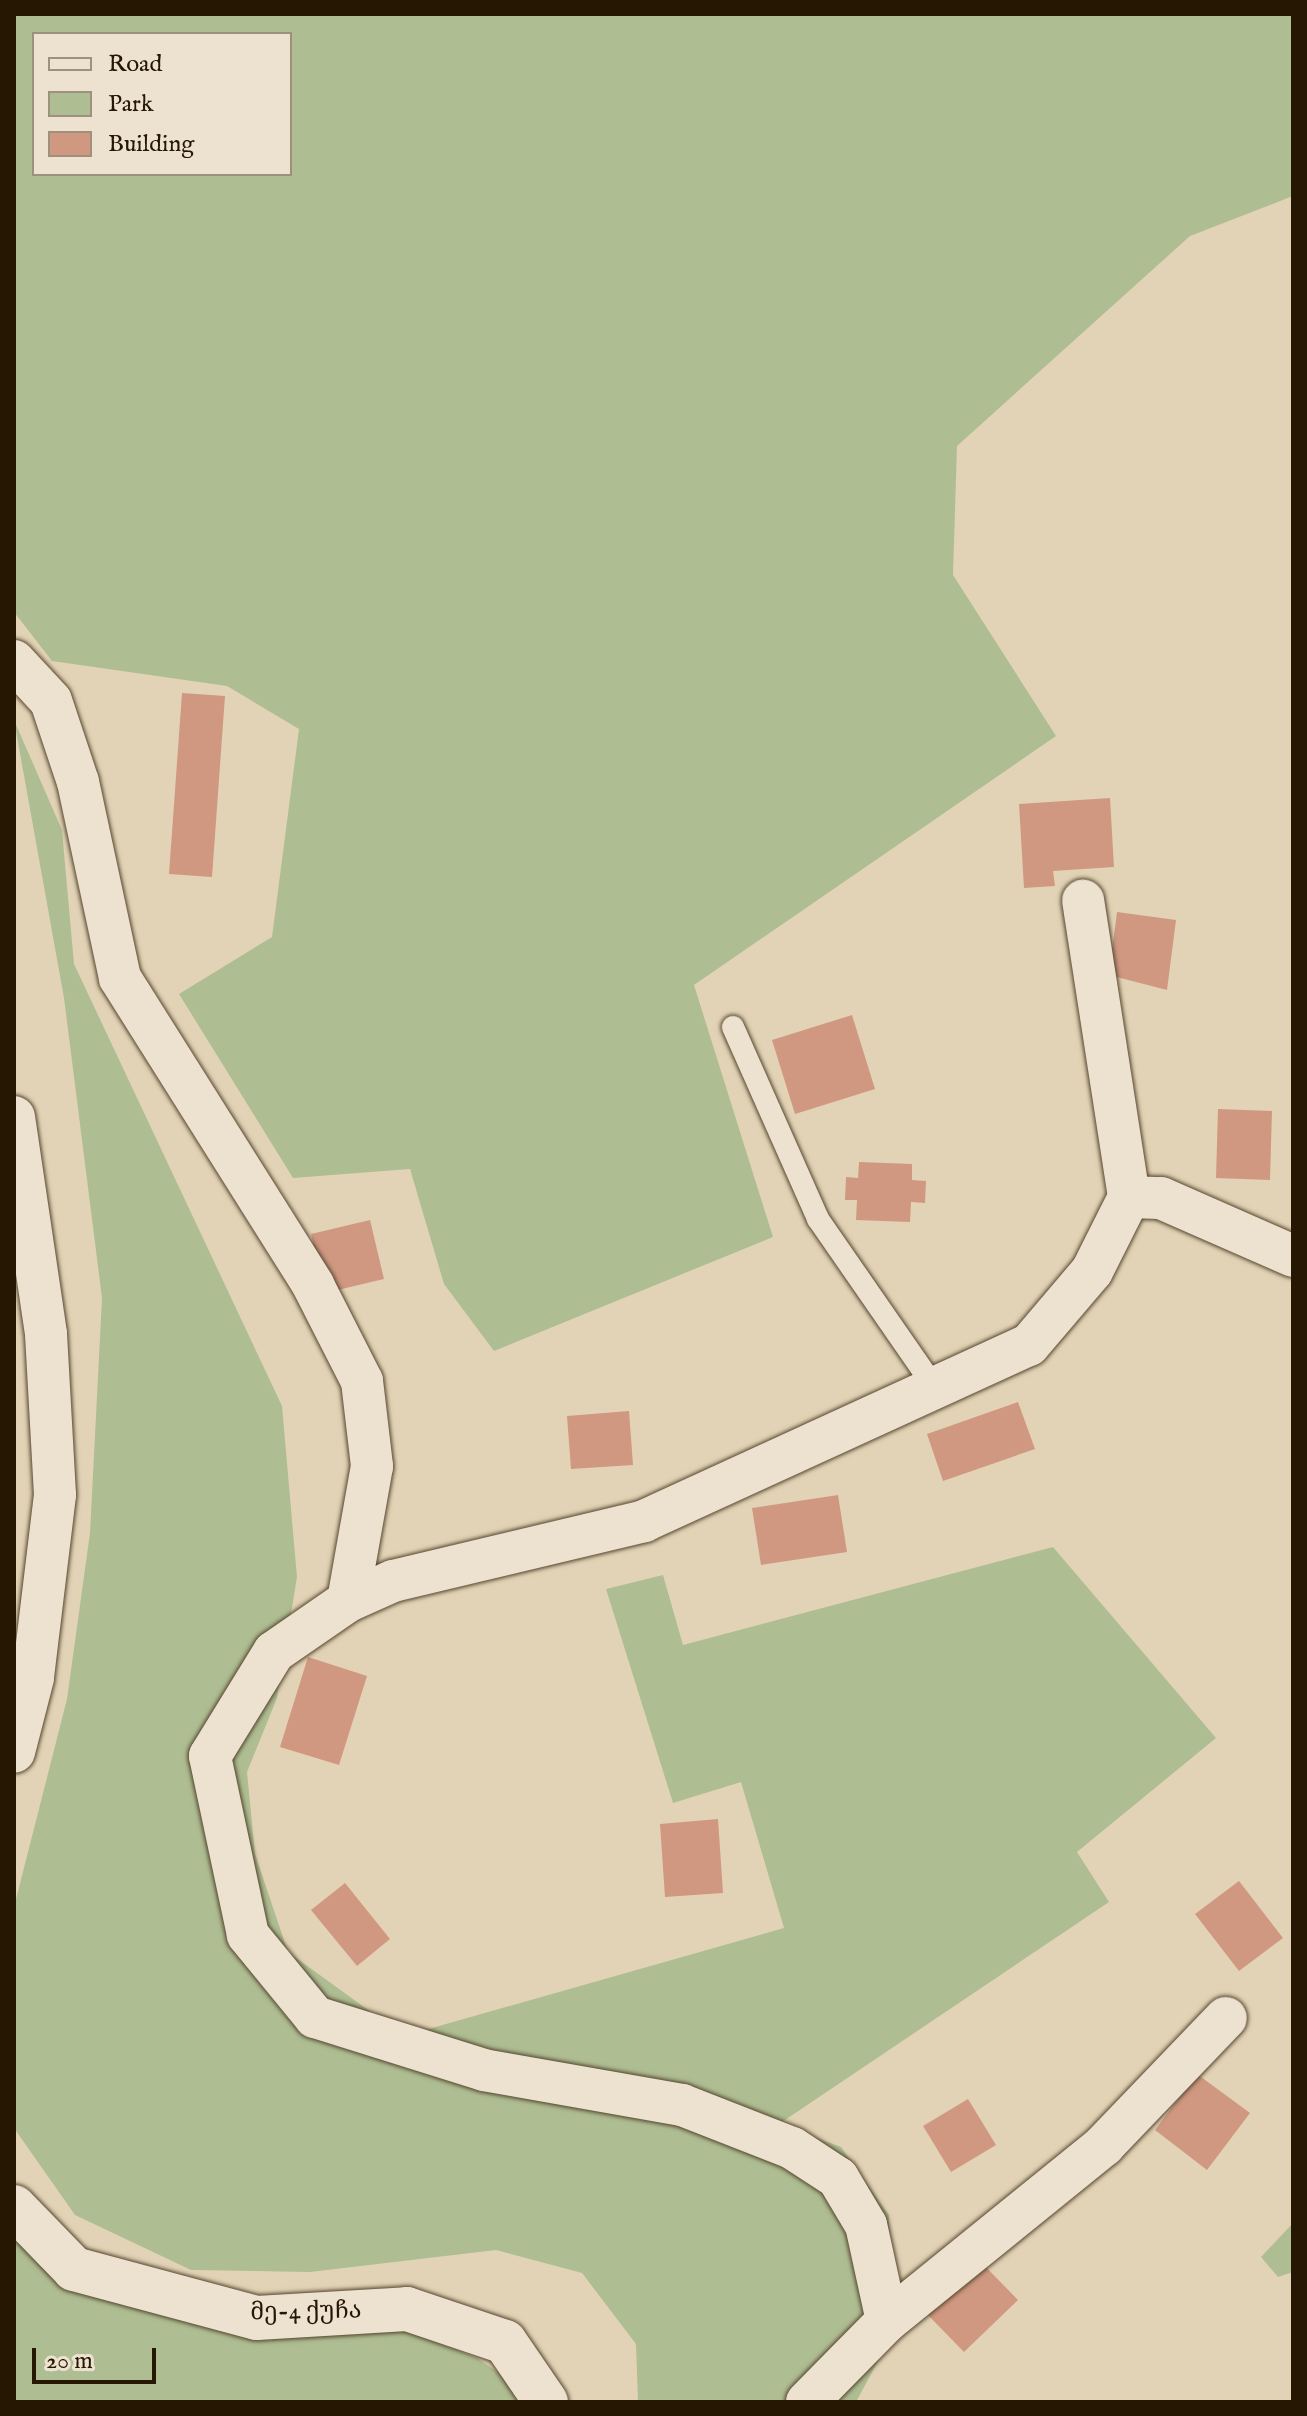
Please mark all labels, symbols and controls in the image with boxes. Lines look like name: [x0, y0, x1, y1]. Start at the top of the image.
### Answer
legend: [32, 32, 292, 176]
text: Road: [108, 49, 162, 80]
text: Park: [108, 89, 154, 120]
text: Building: [108, 129, 194, 160]
street label: მე-4 ქუჩა: [250, 2297, 362, 2327]
scale bar: [36, 2332, 160, 2382]
text: 20 m: [46, 2346, 93, 2377]

